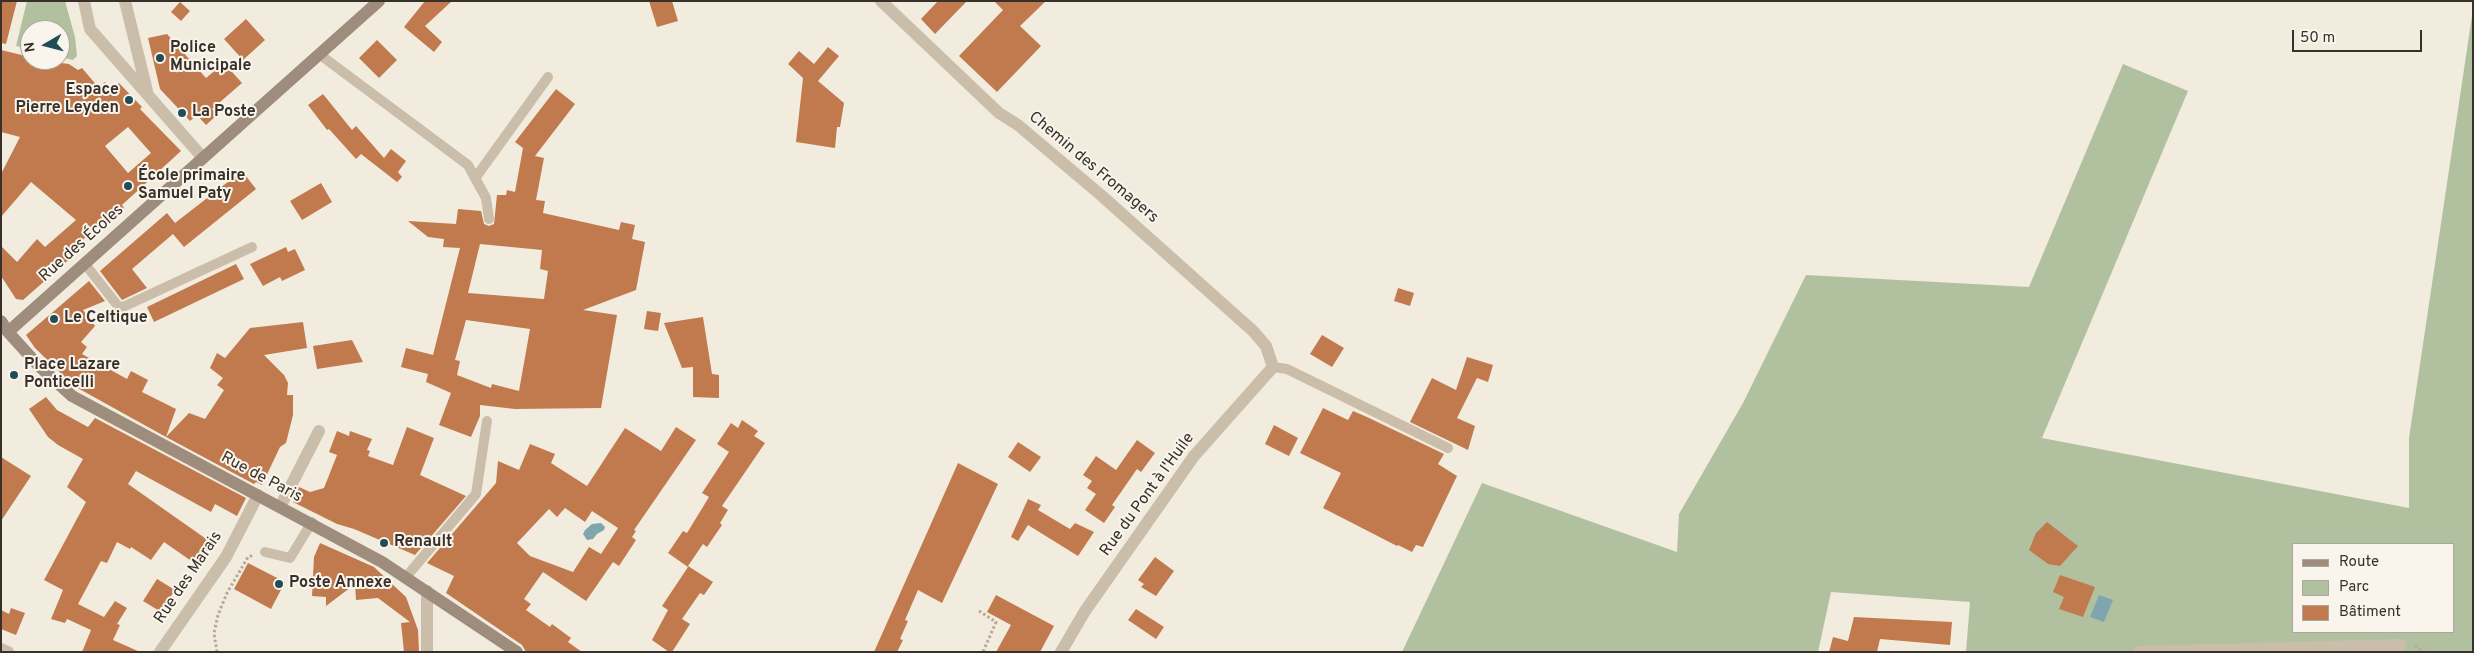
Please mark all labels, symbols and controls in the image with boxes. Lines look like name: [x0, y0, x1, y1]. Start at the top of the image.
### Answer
north arrow: [20, 20, 70, 70]
scale bar: [2294, 20, 2424, 52]
text: 50 m: [2300, 29, 2335, 48]
place label: Police Municipale: [170, 39, 251, 77]
text: N: [22, 41, 40, 53]
marker: Police Municipale: [154, 52, 166, 64]
place label: Espace Pierre Leyden: [15, 81, 119, 119]
marker: Espace Pierre Leyden: [123, 94, 135, 106]
place label: La Poste: [192, 103, 256, 123]
marker: La Poste: [176, 107, 188, 119]
street label: Chemin des Fromagers: [1024, 108, 1162, 228]
place label: École primaire Samuel Paty: [138, 167, 246, 205]
marker: École primaire Samuel Paty: [122, 180, 134, 192]
street label: Rue des Écoles: [36, 201, 128, 287]
place label: Le Celtique: [64, 309, 148, 329]
marker: Le Celtique: [48, 313, 60, 325]
place label: Place Lazare Ponticelli: [24, 356, 120, 394]
marker: Place Lazare Ponticelli: [8, 369, 20, 381]
street label: Rue du Pont à l'Huile: [1097, 430, 1199, 560]
street label: Rue de Paris: [217, 449, 305, 507]
street label: Rue des Marais: [151, 528, 227, 628]
place label: Renault: [394, 533, 452, 553]
marker: Renault: [378, 537, 390, 549]
legend: [2292, 543, 2454, 633]
text: Route: [2339, 553, 2379, 572]
place label: Poste Annexe: [289, 574, 392, 594]
marker: Poste Annexe: [273, 578, 285, 590]
text: Parc: [2339, 578, 2369, 597]
text: Bâtiment: [2339, 603, 2401, 622]

